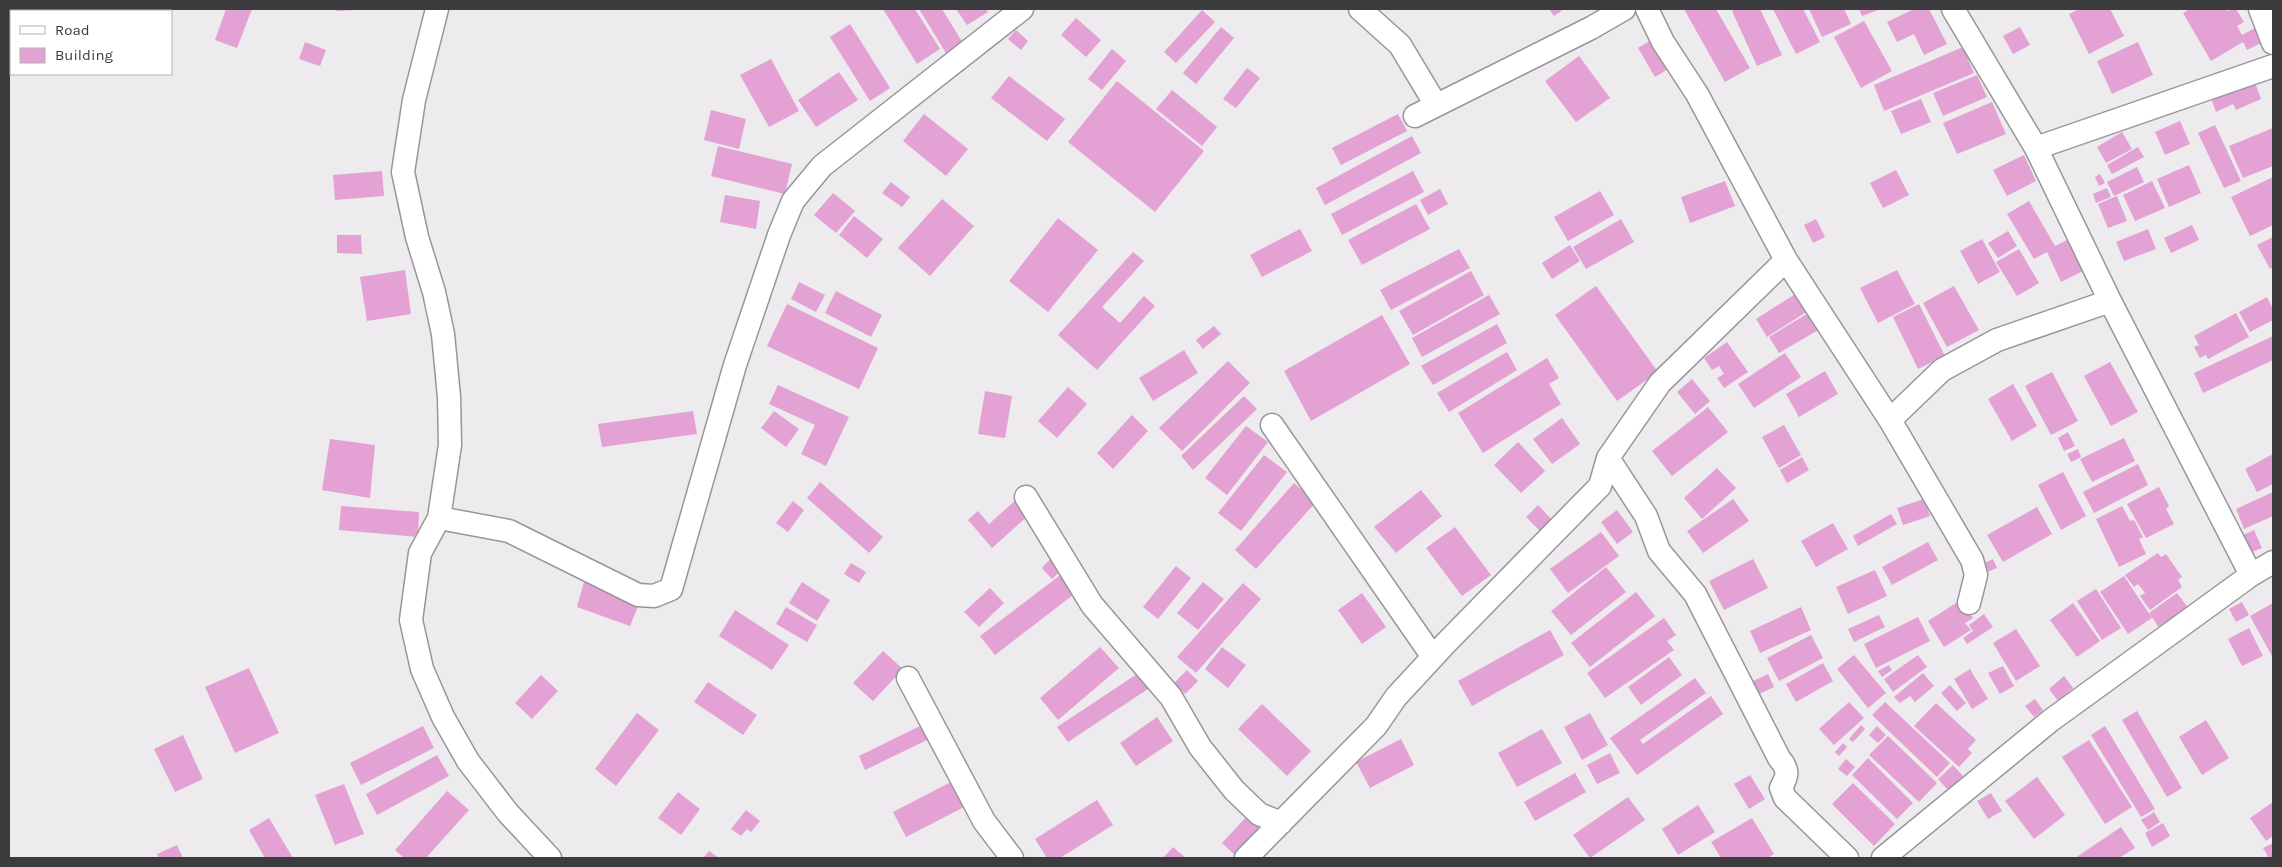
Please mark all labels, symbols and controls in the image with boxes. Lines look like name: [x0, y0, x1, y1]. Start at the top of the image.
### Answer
legend: [10, 10, 172, 75]
text: Road: [55, 21, 90, 39]
text: Building: [55, 46, 113, 64]

